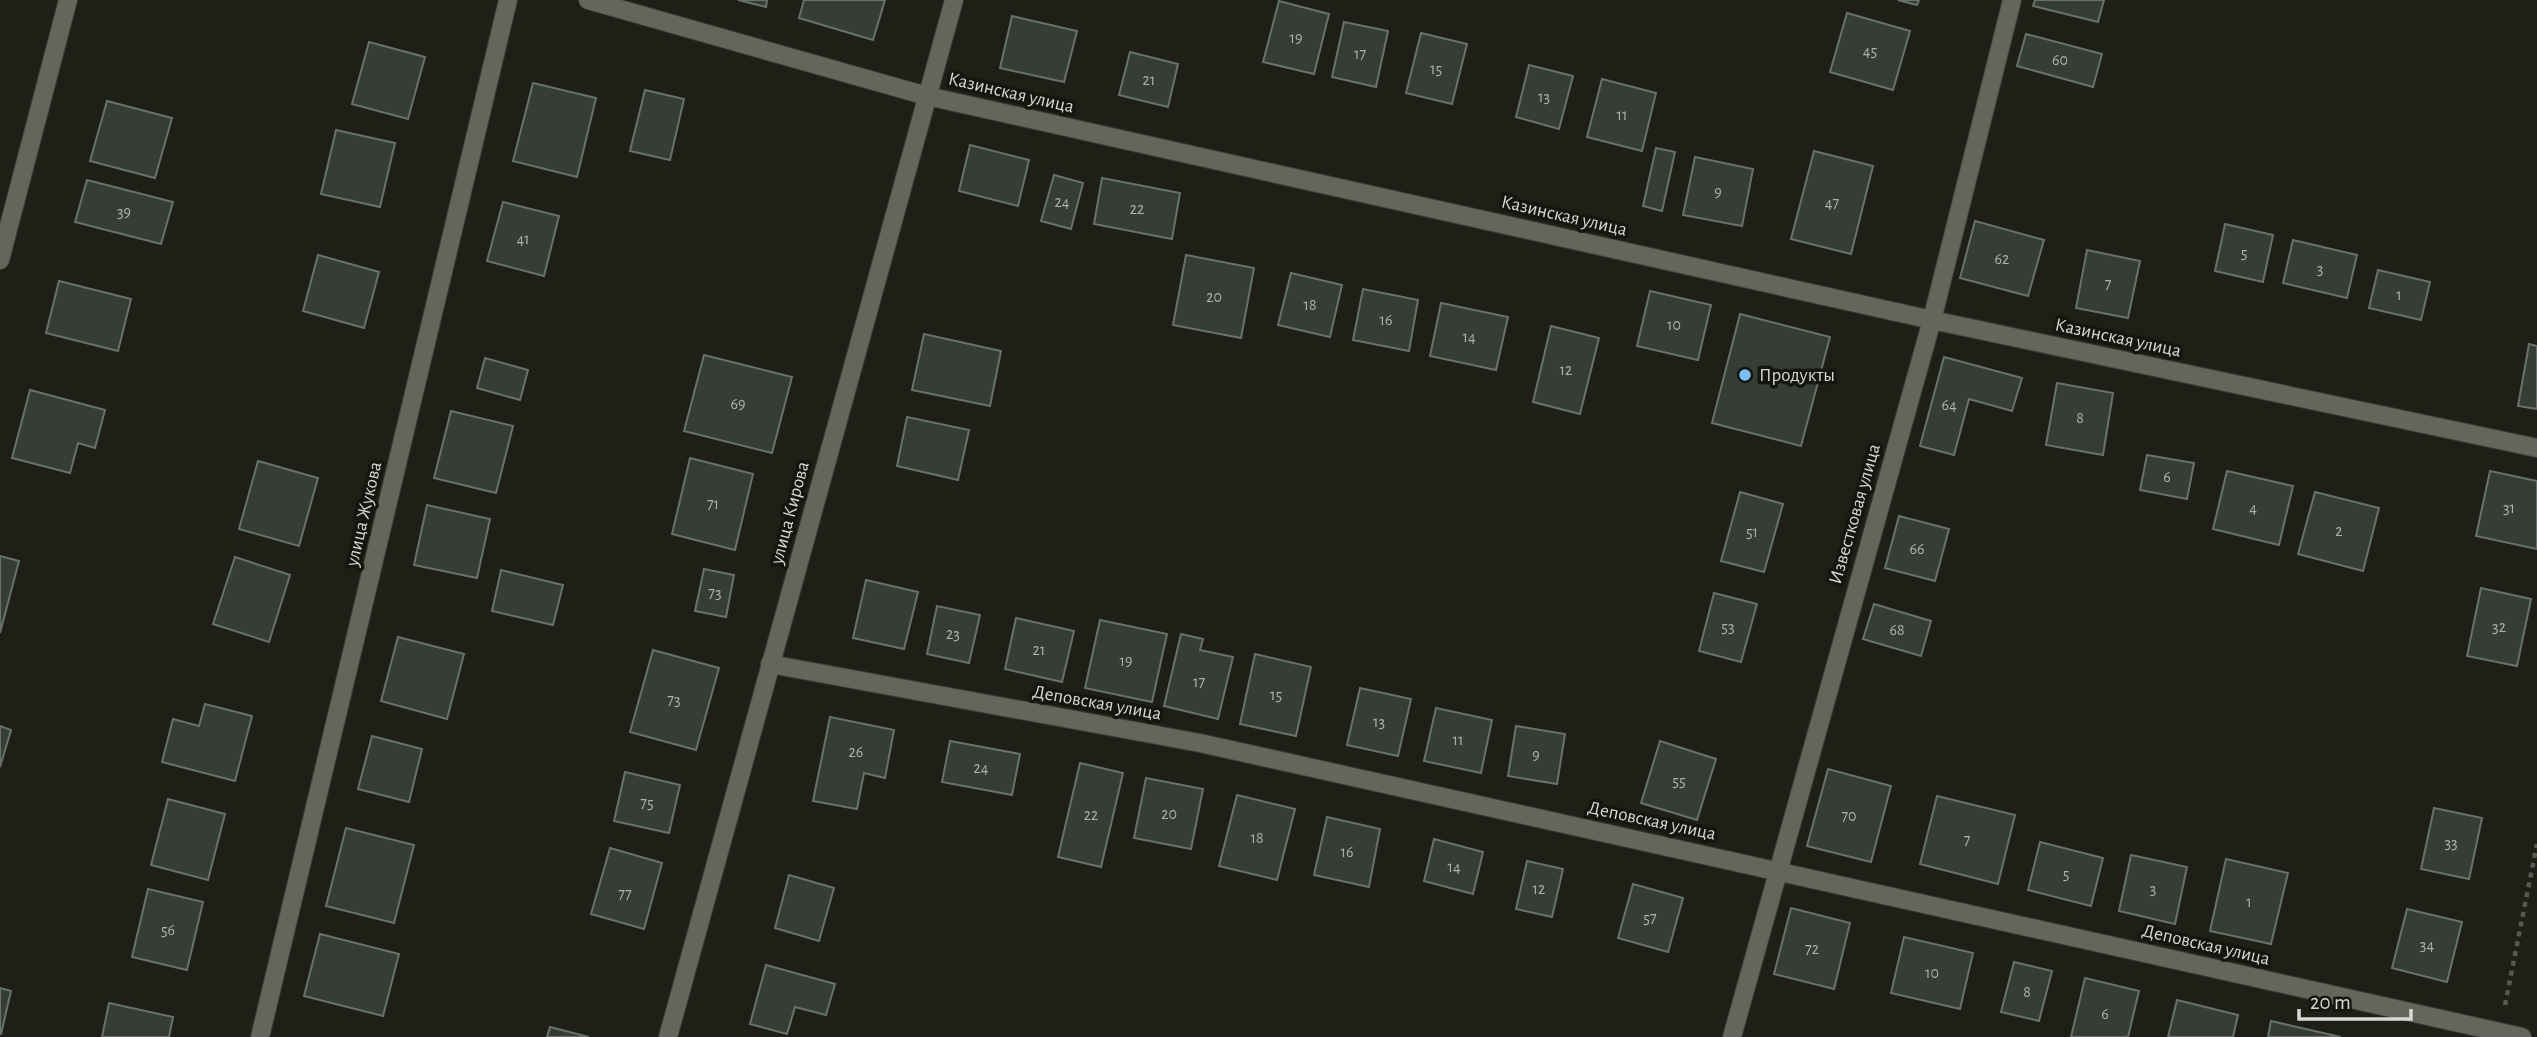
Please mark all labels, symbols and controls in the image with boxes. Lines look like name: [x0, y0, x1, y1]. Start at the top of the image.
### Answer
house number: 19: [1289, 30, 1303, 46]
house number: 45: [1863, 43, 1877, 59]
house number: 17: [1354, 46, 1366, 62]
house number: 60: [2052, 52, 2068, 68]
house number: 15: [1430, 61, 1442, 77]
street label: Казинская улица: [946, 69, 1076, 117]
house number: 21: [1143, 72, 1155, 88]
house number: 13: [1538, 89, 1550, 105]
house number: 11: [1616, 107, 1628, 123]
house number: 9: [1714, 184, 1722, 200]
street label: Казинская улица: [1499, 192, 1629, 240]
house number: 24: [1055, 194, 1070, 210]
house number: 47: [1825, 195, 1840, 211]
house number: 22: [1130, 201, 1144, 217]
house number: 39: [117, 204, 131, 220]
house number: 41: [516, 231, 530, 247]
house number: 5: [2241, 245, 2247, 261]
house number: 62: [1995, 251, 2009, 267]
house number: 3: [2317, 261, 2323, 277]
house number: 7: [2105, 276, 2112, 292]
house number: 1: [2396, 287, 2402, 303]
house number: 20: [1206, 289, 1222, 305]
house number: 18: [1303, 297, 1317, 313]
house number: 16: [1379, 312, 1393, 328]
street label: Казинская улица: [2053, 315, 2183, 361]
house number: 10: [1667, 317, 1681, 333]
house number: 14: [1462, 329, 1476, 345]
house number: 12: [1560, 362, 1572, 378]
place label: Продукты: [1759, 366, 1835, 385]
marker: Продукты: [1737, 367, 1753, 383]
house number: 69: [730, 396, 746, 412]
house number: 64: [1941, 397, 1957, 413]
house number: 8: [2076, 410, 2084, 426]
street label: Известковая улица: [1826, 441, 1884, 586]
street label: улица Кирова: [767, 459, 813, 567]
street label: улица Жукова: [343, 460, 385, 569]
house number: 6: [2163, 469, 2171, 485]
house number: 71: [707, 496, 719, 512]
house number: 4: [2249, 500, 2257, 516]
house number: 31: [2503, 500, 2515, 516]
house number: 2: [2335, 523, 2343, 539]
house number: 51: [1746, 524, 1758, 540]
house number: 66: [1909, 541, 1925, 557]
house number: 73: [708, 585, 722, 601]
house number: 53: [1721, 619, 1735, 635]
house number: 32: [2492, 619, 2506, 635]
house number: 68: [1889, 622, 1905, 638]
house number: 23: [946, 626, 960, 642]
house number: 21: [1033, 642, 1045, 658]
house number: 19: [1119, 653, 1133, 669]
house number: 17: [1193, 674, 1205, 690]
street label: Деповская улица: [1031, 682, 1163, 724]
house number: 15: [1270, 687, 1282, 703]
house number: 73: [667, 692, 681, 708]
house number: 13: [1373, 714, 1385, 730]
house number: 11: [1452, 732, 1464, 748]
house number: 26: [849, 744, 863, 760]
house number: 9: [1532, 747, 1540, 763]
house number: 24: [974, 760, 989, 776]
house number: 55: [1672, 773, 1686, 789]
house number: 75: [640, 795, 654, 811]
street label: Деповская улица: [1586, 798, 1718, 844]
house number: 20: [1161, 806, 1177, 822]
house number: 22: [1084, 807, 1098, 823]
house number: 70: [1841, 808, 1857, 824]
house number: 18: [1250, 830, 1264, 846]
house number: 7: [1964, 832, 1971, 848]
house number: 33: [2444, 835, 2458, 851]
house number: 16: [1340, 844, 1354, 860]
house number: 14: [1447, 859, 1461, 875]
house number: 5: [2063, 866, 2069, 882]
house number: 12: [1533, 881, 1545, 897]
house number: 3: [2150, 881, 2156, 897]
house number: 77: [618, 886, 632, 902]
house number: 1: [2246, 894, 2252, 910]
house number: 57: [1643, 910, 1657, 926]
street label: Деповская улица: [2140, 921, 2272, 969]
house number: 56: [161, 922, 175, 938]
house number: 34: [2420, 937, 2434, 953]
house number: 72: [1805, 941, 1819, 957]
house number: 10: [1925, 965, 1939, 981]
scale bar: [2299, 978, 2411, 1022]
house number: 8: [2023, 984, 2031, 1000]
text: 20 m: [2310, 992, 2351, 1013]
house number: 6: [2101, 1006, 2109, 1022]

